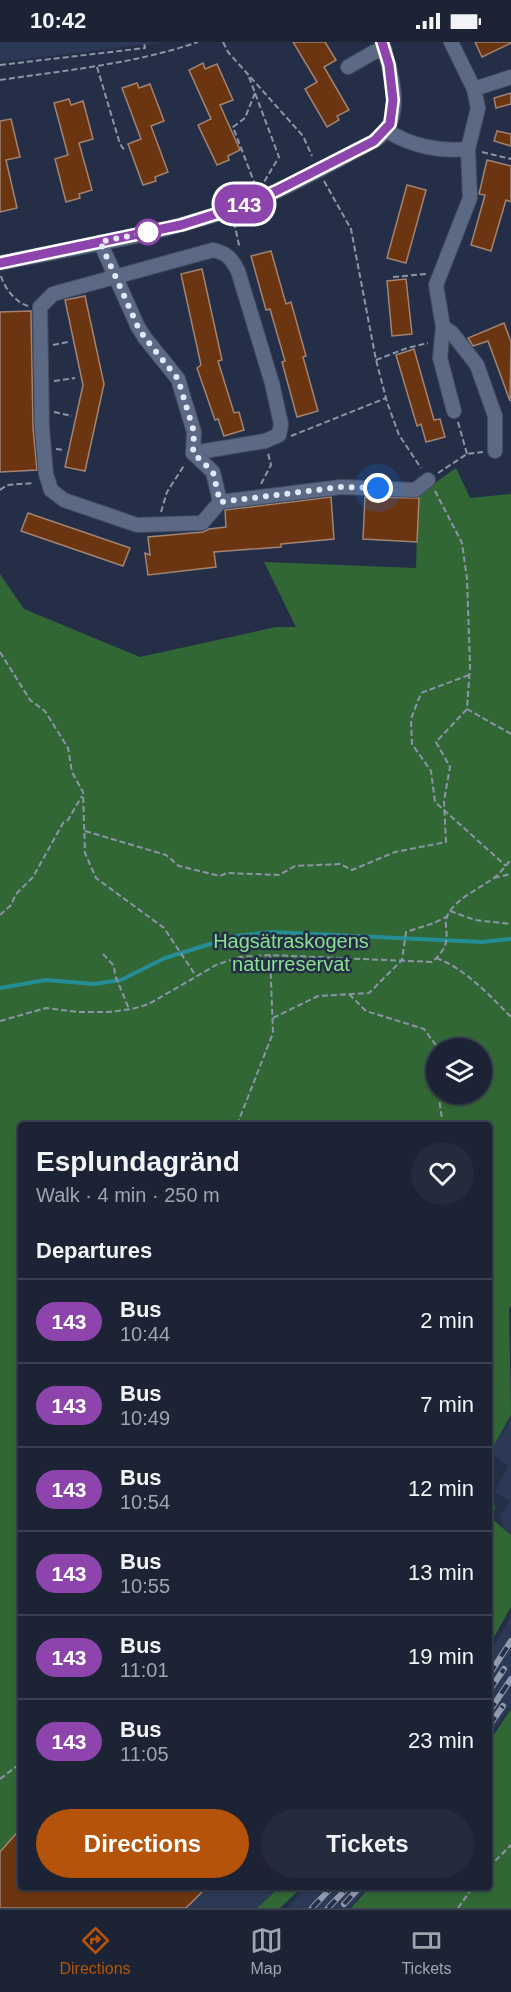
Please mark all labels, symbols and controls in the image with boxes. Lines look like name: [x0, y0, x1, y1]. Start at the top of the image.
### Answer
text: 10:42: [30, 8, 86, 33]
line badge: 143: [210, 184, 278, 224]
text: 143: [226, 193, 262, 216]
unlabelled marker: [135, 219, 161, 245]
your location: [363, 473, 393, 503]
park label: Hagsätraskogens naturreservat: [213, 930, 369, 975]
map controls: [426, 1038, 492, 1104]
button: layers: [426, 1038, 492, 1104]
button: heart: [411, 1142, 474, 1205]
text: Esplundagränd: [36, 1146, 240, 1177]
text: Walk · 4 min · 250 m: [36, 1184, 220, 1206]
text: Departures: [36, 1238, 152, 1263]
text: Bus: [120, 1297, 162, 1322]
text: 2 min: [420, 1308, 474, 1333]
text: 143: [51, 1310, 87, 1333]
text: 10:44: [120, 1323, 170, 1345]
text: Bus: [120, 1381, 162, 1406]
text: 7 min: [420, 1392, 474, 1417]
text: 143: [51, 1394, 87, 1417]
text: 10:49: [120, 1407, 170, 1429]
text: Bus: [120, 1465, 162, 1490]
text: 12 min: [408, 1476, 474, 1501]
text: 143: [51, 1478, 87, 1501]
text: 10:54: [120, 1491, 170, 1513]
text: Bus: [120, 1549, 162, 1574]
text: 13 min: [408, 1560, 474, 1585]
text: 143: [51, 1562, 87, 1585]
text: 10:55: [120, 1575, 170, 1597]
text: Bus: [120, 1633, 162, 1658]
text: 19 min: [408, 1644, 474, 1669]
text: 143: [51, 1646, 87, 1669]
text: 11:01: [120, 1659, 169, 1681]
text: Bus: [120, 1717, 162, 1742]
text: 23 min: [408, 1728, 474, 1753]
text: 143: [51, 1730, 87, 1753]
text: 11:05: [120, 1743, 169, 1765]
button: Directions: [36, 1809, 249, 1878]
button: Tickets: [261, 1809, 474, 1878]
tab: Directions: [59, 1924, 131, 1978]
tab: Map: [250, 1924, 283, 1978]
tab: Tickets: [401, 1924, 452, 1978]

